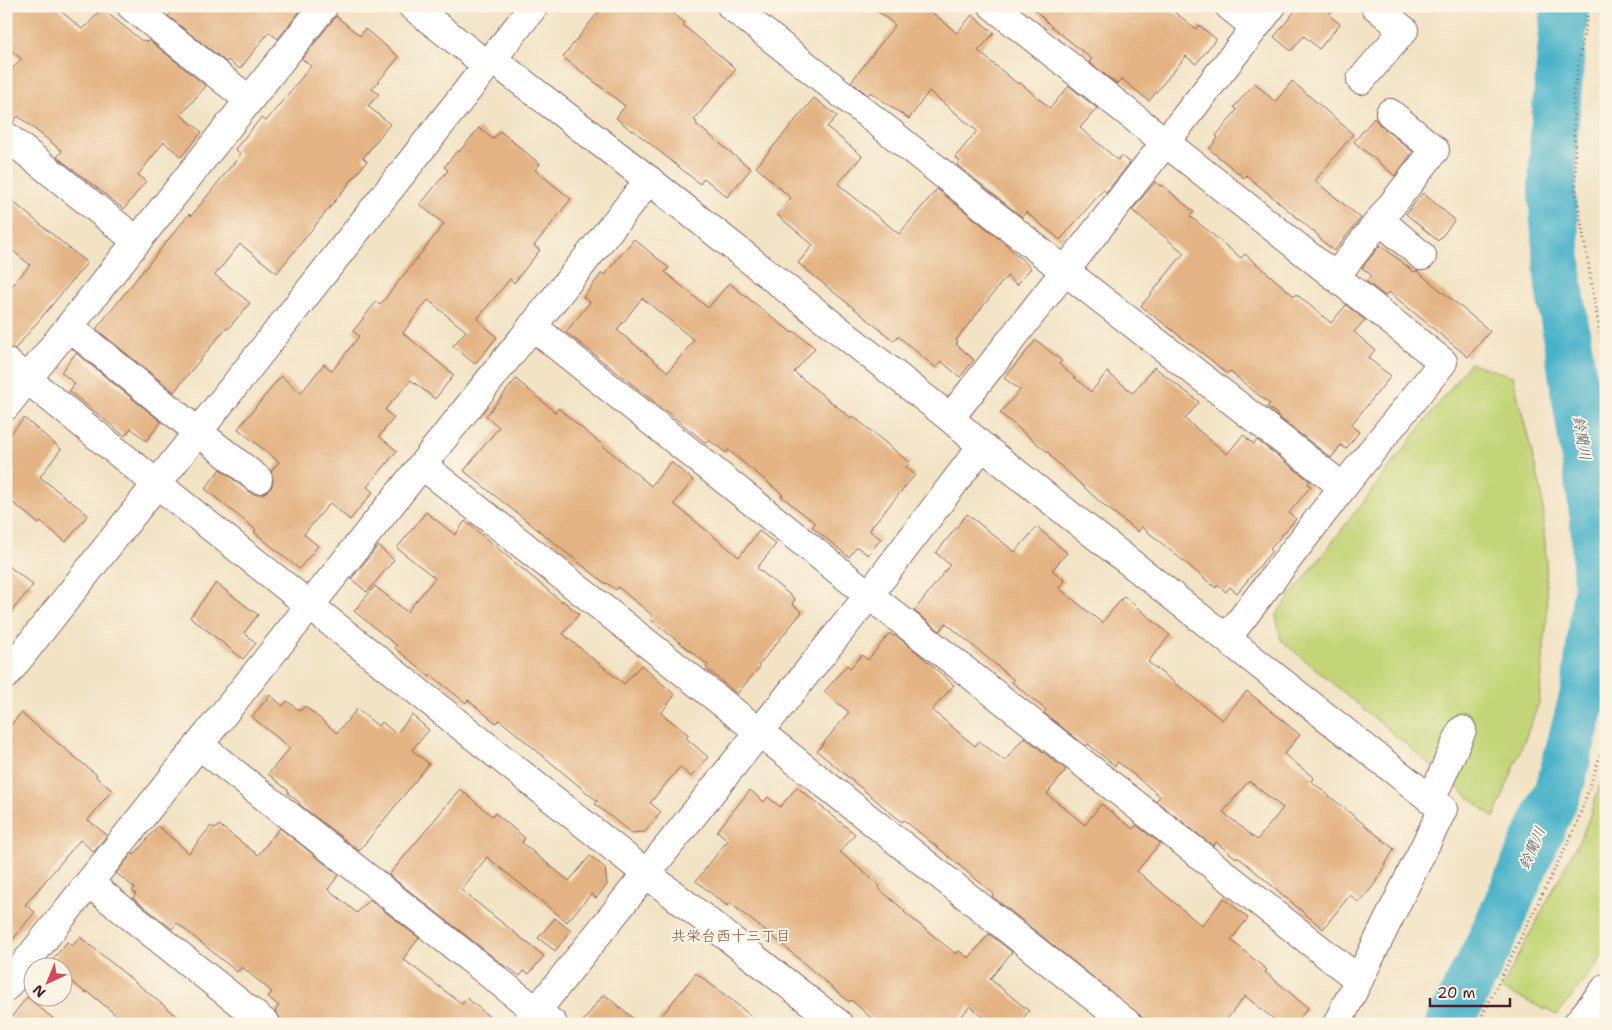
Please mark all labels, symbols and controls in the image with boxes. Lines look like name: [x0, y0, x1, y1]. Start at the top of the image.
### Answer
water label: 鈴蘭川: [1569, 414, 1595, 462]
water label: 鈴蘭川: [1514, 823, 1550, 873]
district label: 共栄台西十三丁目: [671, 926, 791, 946]
north arrow: [22, 958, 72, 1008]
scale bar: [1430, 975, 1510, 1007]
text: N: [29, 981, 49, 1002]
text: 20 m: [1437, 983, 1476, 1003]

